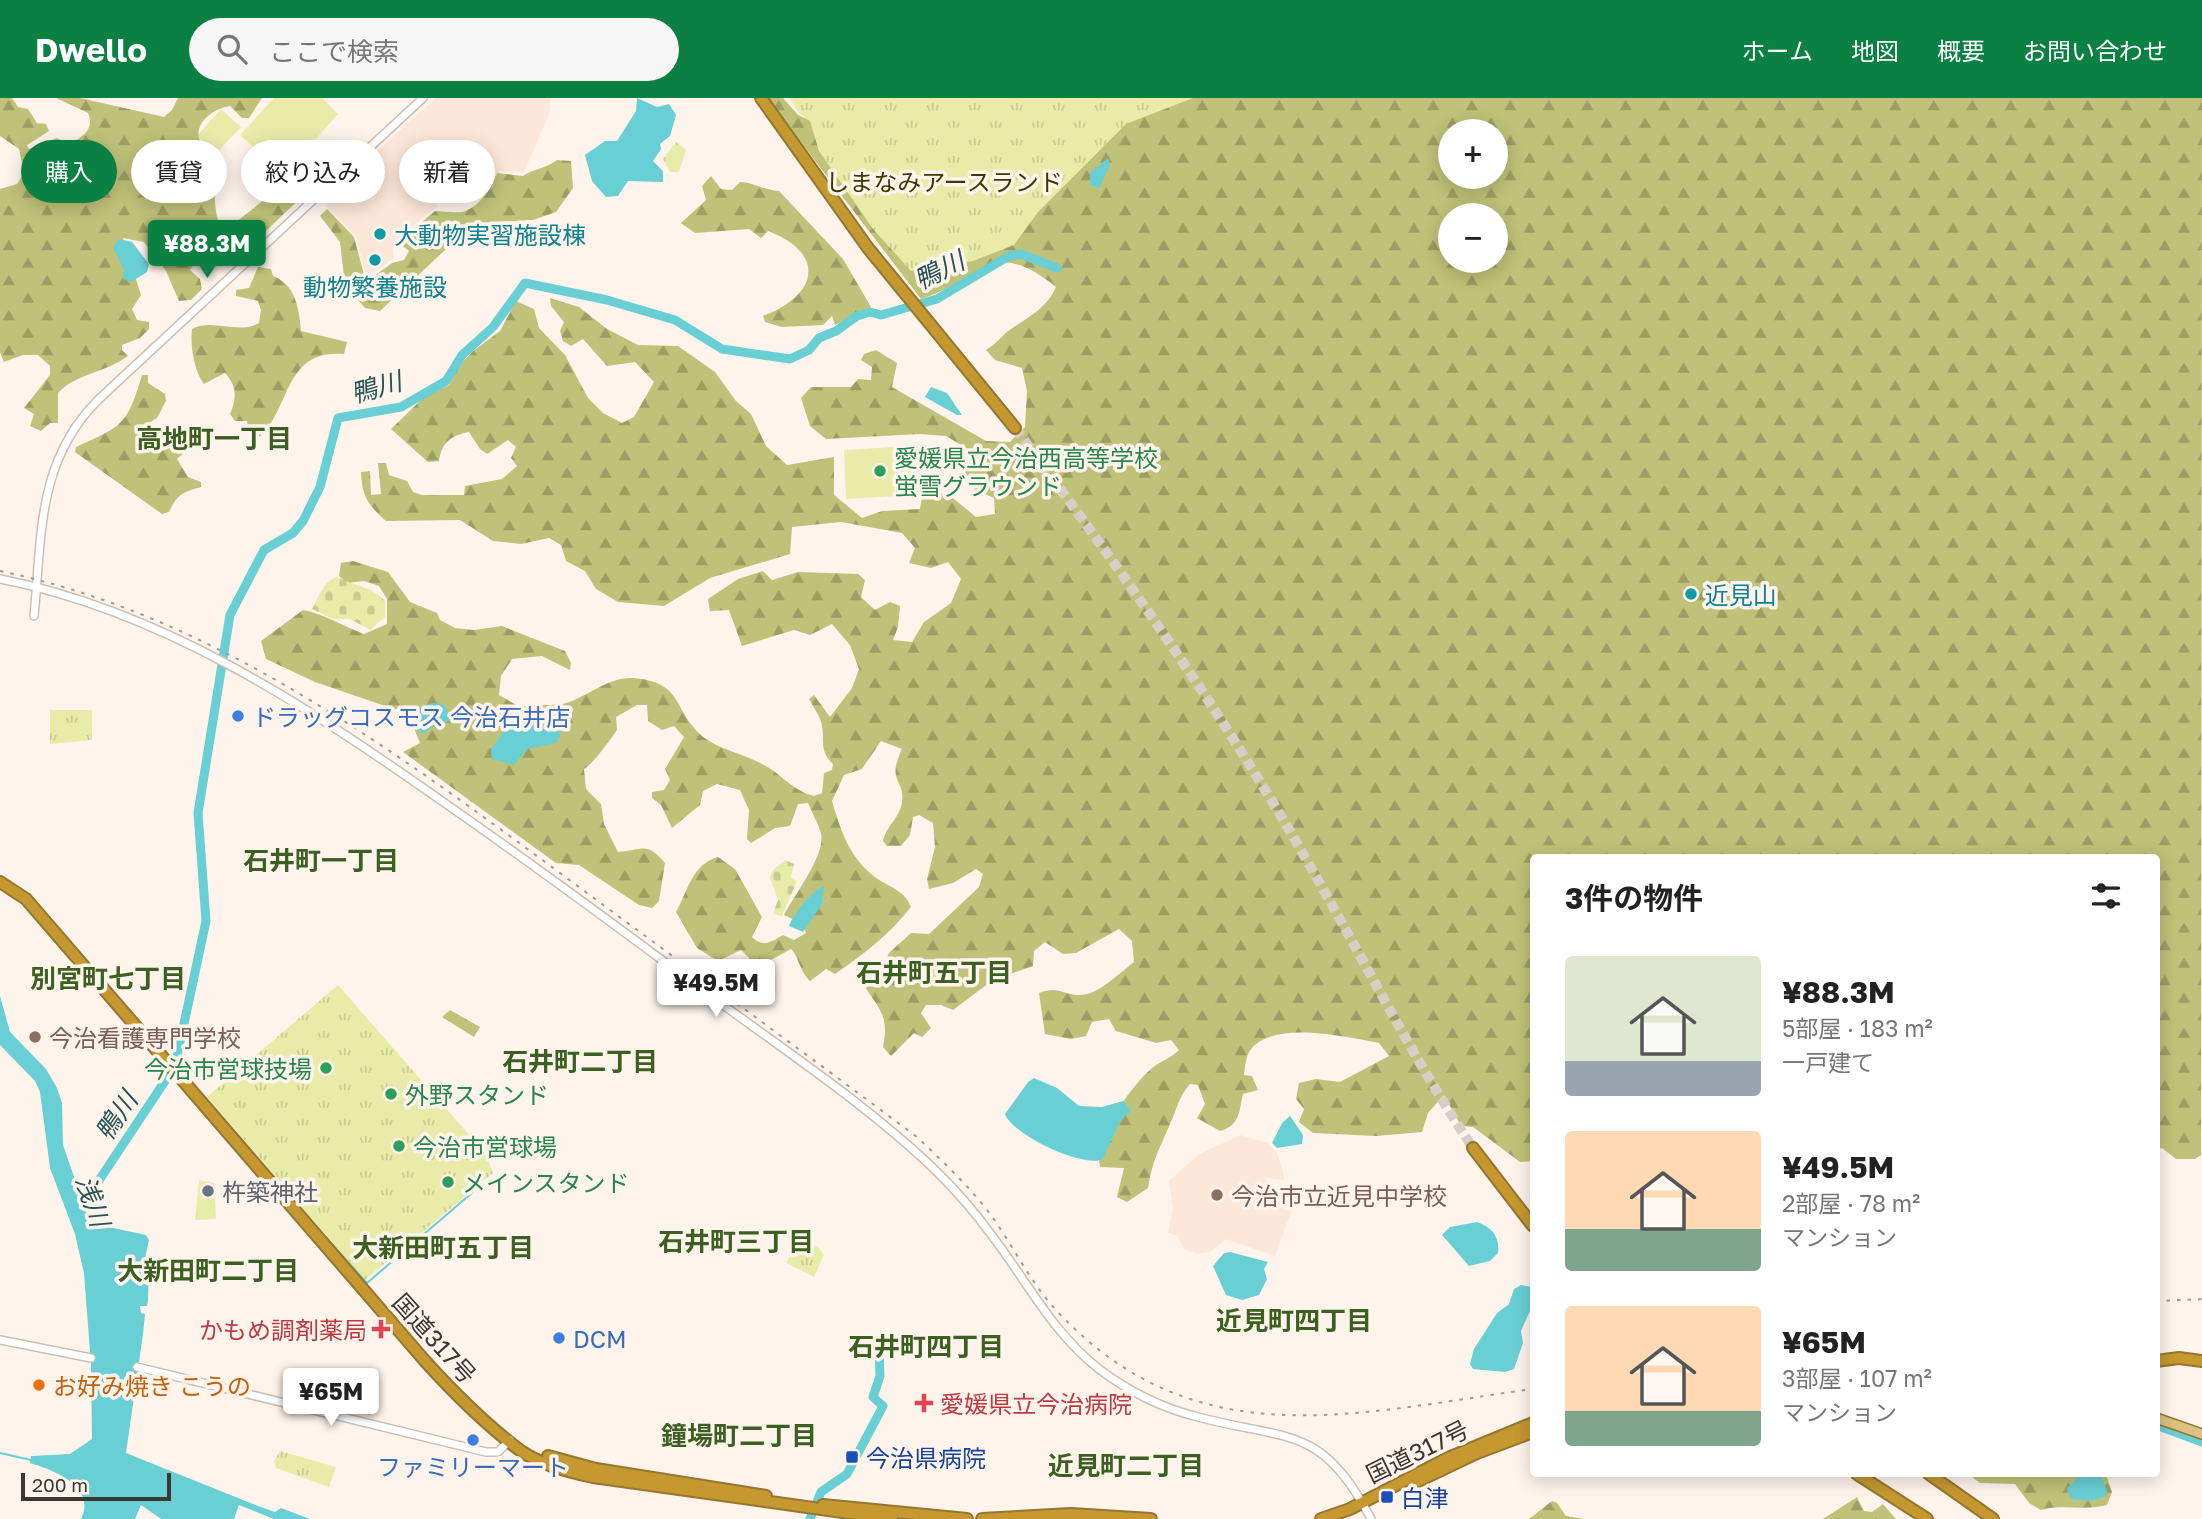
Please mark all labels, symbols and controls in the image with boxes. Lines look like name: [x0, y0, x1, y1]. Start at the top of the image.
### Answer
search box: [189, 18, 679, 81]
text: Dwello: [35, 30, 147, 69]
icon: search: [213, 30, 251, 68]
text: ここで検索: [269, 36, 399, 67]
text: ホーム: [1742, 36, 1813, 65]
text: 地図: [1851, 36, 1899, 65]
text: 概要: [1937, 36, 1985, 65]
text: お問い合わせ: [2023, 36, 2167, 65]
map controls: [1438, 119, 1508, 273]
button: +: [1438, 119, 1508, 189]
chip: 購入: [21, 140, 117, 203]
chip: 賃貸: [131, 140, 227, 203]
chip: 絞り込み: [241, 140, 385, 203]
chip: 新着: [399, 140, 495, 203]
park label: しまなみアースランド: [825, 167, 1063, 196]
button: −: [1438, 203, 1508, 273]
pin: ¥88.3M: [150, 220, 264, 280]
place label: 大動物実習施設棟: [394, 220, 586, 249]
marker: 大動物実習施設棟: [372, 226, 388, 242]
text: ¥88.3M: [164, 229, 250, 257]
water label: 鴨川: [909, 243, 972, 295]
marker: 動物繁養施設: [367, 252, 383, 268]
place label: 動物繁養施設: [303, 272, 447, 301]
water label: 鴨川: [347, 364, 408, 409]
district label: 高地町一丁目: [136, 423, 292, 454]
place label: 愛媛県立今治西高等学校 蛍雪グラウンド: [894, 443, 1158, 500]
marker: 愛媛県立今治西高等学校 蛍雪グラウンド: [872, 463, 888, 479]
place label: 近見山: [1705, 580, 1777, 609]
marker: 近見山: [1683, 586, 1699, 602]
place label: ドラッグコスモス 今治石井店: [252, 702, 570, 731]
marker: ドラッグコスモス 今治石井店: [230, 708, 246, 724]
district label: 石井町一丁目: [243, 845, 399, 876]
icon: filters: [2087, 877, 2125, 915]
text: 3件の物件: [1565, 880, 1703, 916]
district label: 石井町五丁目: [856, 957, 1012, 988]
pin: ¥49.5M: [659, 960, 773, 1019]
district label: 別宮町七丁目: [30, 963, 186, 994]
text: ¥49.5M: [673, 968, 759, 996]
text: ¥88.3M: [1782, 974, 1895, 1010]
icon: home: [1621, 984, 1705, 1068]
text: 5部屋 · 183 m²: [1782, 1014, 1933, 1042]
place label: 今治看護専門学校: [49, 1023, 241, 1052]
marker: 今治看護専門学校: [27, 1029, 43, 1045]
district label: 石井町二丁目: [502, 1046, 658, 1077]
text: 一戸建て: [1782, 1048, 1874, 1076]
place label: 今治市営球技場: [144, 1054, 312, 1083]
marker: 今治市営球技場: [318, 1060, 334, 1076]
place label: 外野スタンド: [405, 1080, 549, 1109]
water label: 鴨川: [89, 1083, 145, 1146]
marker: 外野スタンド: [383, 1086, 399, 1102]
place label: 今治市営球場: [413, 1132, 557, 1161]
marker: 今治市営球場: [391, 1138, 407, 1154]
text: ¥49.5M: [1782, 1149, 1894, 1185]
icon: home: [1621, 1159, 1705, 1243]
place label: メインスタンド: [462, 1168, 630, 1197]
water label: 浅川: [70, 1171, 117, 1233]
marker: メインスタンド: [440, 1174, 456, 1190]
place label: 杵築神社: [222, 1177, 318, 1206]
place label: 今治市立近見中学校: [1231, 1181, 1447, 1210]
marker: 杵築神社: [200, 1183, 216, 1199]
marker: 今治市立近見中学校: [1209, 1187, 1225, 1203]
text: 2部屋 · 78 m²: [1782, 1189, 1920, 1217]
text: マンション: [1782, 1223, 1897, 1251]
district label: 石井町三丁目: [658, 1226, 814, 1257]
district label: 大新田町五丁目: [352, 1232, 534, 1263]
district label: 大新田町二丁目: [117, 1255, 299, 1286]
street label: 国道317号: [387, 1287, 483, 1389]
district label: 近見町四丁目: [1216, 1305, 1372, 1336]
place label: かもめ調剤薬局: [199, 1315, 367, 1344]
marker: かもめ調剤薬局: [373, 1321, 389, 1337]
place label: DCM: [573, 1324, 627, 1353]
text: ¥65M: [1782, 1324, 1866, 1360]
marker: DCM: [551, 1330, 567, 1346]
district label: 石井町四丁目: [848, 1331, 1004, 1362]
icon: home: [1621, 1334, 1705, 1418]
text: 3部屋 · 107 m²: [1782, 1364, 1932, 1392]
pin: ¥65M: [290, 1368, 372, 1428]
place label: お好み焼き こうの: [53, 1371, 251, 1400]
marker: お好み焼き こうの: [31, 1377, 47, 1393]
text: ¥65M: [299, 1377, 363, 1405]
place label: 愛媛県立今治病院: [940, 1389, 1132, 1418]
marker: 愛媛県立今治病院: [914, 1393, 934, 1413]
text: マンション: [1782, 1398, 1897, 1426]
street label: 国道317号: [1361, 1414, 1473, 1488]
district label: 鐘場町二丁目: [661, 1420, 817, 1451]
marker: ファミリーマート: [465, 1432, 481, 1448]
place label: 今治県病院: [866, 1443, 986, 1472]
marker: 今治県病院: [844, 1449, 860, 1465]
district label: 近見町二丁目: [1048, 1450, 1204, 1481]
place label: ファミリーマート: [377, 1452, 569, 1481]
scale bar: [21, 1470, 172, 1502]
text: 200 m: [32, 1473, 88, 1496]
place label: 白津: [1401, 1483, 1449, 1512]
marker: 白津: [1379, 1489, 1395, 1505]

